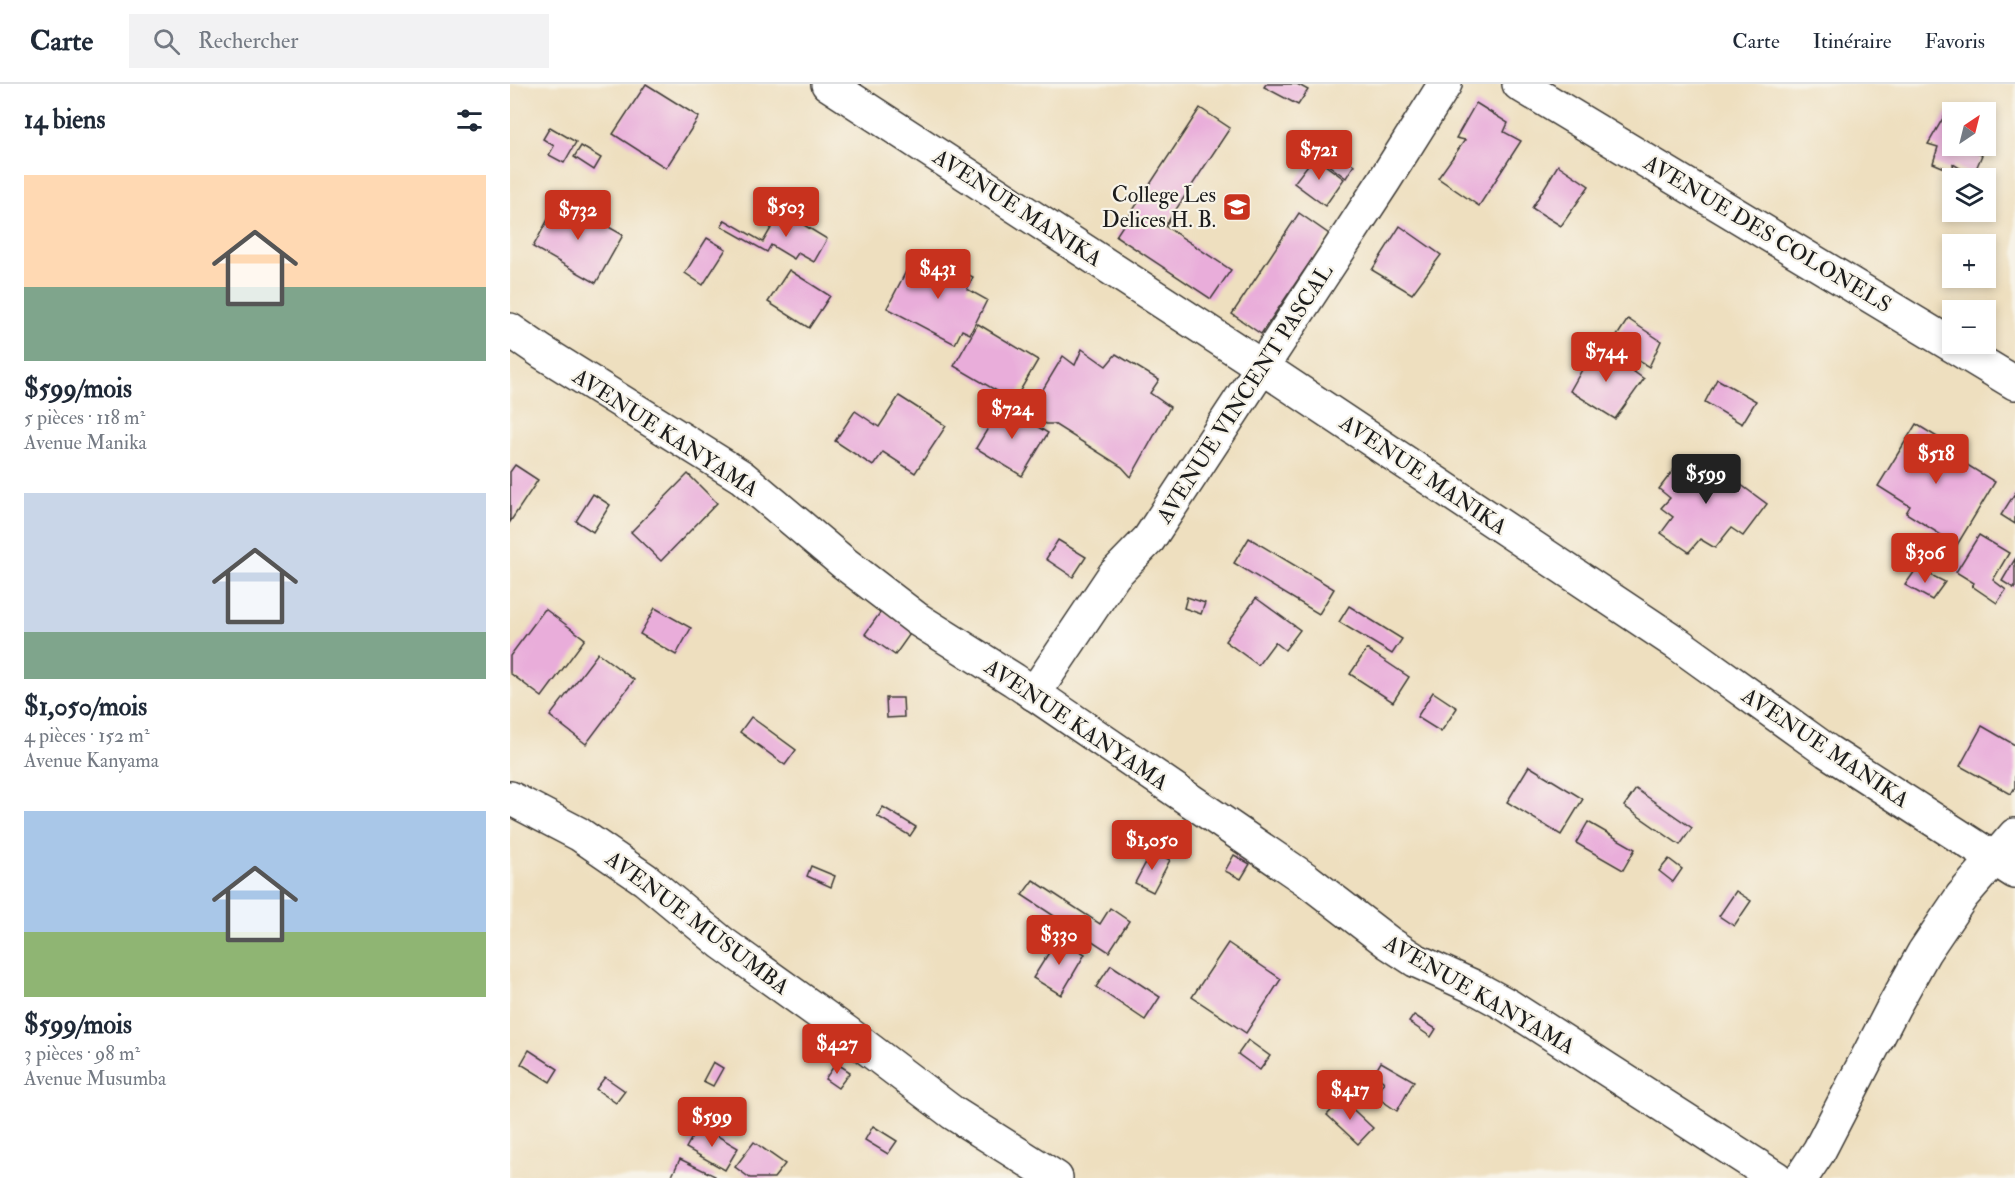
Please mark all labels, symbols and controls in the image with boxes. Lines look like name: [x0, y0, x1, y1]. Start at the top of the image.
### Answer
search box: [129, 14, 549, 68]
text: Carte: [30, 24, 93, 59]
icon: search: [150, 25, 183, 58]
text: Rechercher: [198, 27, 298, 55]
text: Carte: [1732, 28, 1780, 55]
text: Itinéraire: [1813, 28, 1891, 55]
text: Favoris: [1924, 28, 1985, 55]
north arrow: [1942, 102, 1996, 156]
map controls: [1942, 102, 1996, 354]
text: 14 biens: [24, 104, 105, 136]
icon: filters: [453, 104, 486, 137]
pin: $721: [1283, 130, 1355, 181]
text: $721: [1300, 137, 1338, 162]
street label: AVENUE MANIKA: [927, 142, 1107, 273]
street label: AVENUE DES COLONELS: [1638, 148, 1896, 319]
button: layers: [1942, 168, 1996, 222]
place label: College Les Delices H. B.: [1102, 181, 1216, 234]
pin: $503: [750, 187, 822, 238]
pin: $732: [542, 190, 614, 241]
school or university icon: College Les Delices H. B.: [1221, 191, 1253, 223]
text: $503: [767, 194, 805, 219]
text: $732: [559, 197, 597, 222]
icon: home: [201, 214, 309, 322]
button: +: [1942, 234, 1996, 288]
pin: $431: [902, 249, 974, 300]
text: $431: [920, 256, 956, 281]
street label: AVENUE VINCENT PASCAL: [1150, 259, 1339, 529]
button: −: [1942, 300, 1996, 354]
pin: $744: [1570, 332, 1642, 383]
text: $744: [1585, 339, 1627, 364]
street label: AVENUE KANYAMA: [567, 362, 764, 503]
text: $599/mois: [24, 373, 132, 405]
pin: $724: [976, 389, 1048, 440]
text: $724: [991, 396, 1033, 421]
text: 5 pièces · 118 m²: [24, 405, 145, 430]
street label: AVENUE MANIKA: [1334, 408, 1512, 541]
text: Avenue Manika: [24, 430, 147, 455]
pin: $518: [1900, 434, 1972, 485]
text: $518: [1918, 441, 1954, 466]
pin: $599: [1670, 454, 1742, 505]
text: $599: [1686, 461, 1726, 486]
icon: home: [201, 532, 309, 640]
pin: $306: [1889, 533, 1961, 584]
text: $306: [1905, 540, 1945, 565]
street label: AVENUE KANYAMA: [978, 652, 1174, 797]
street label: AVENUE MANIKA: [1736, 681, 1914, 814]
text: $1,050/mois: [24, 691, 147, 723]
text: 4 pièces · 152 m²: [24, 723, 150, 748]
text: Avenue Kanyama: [24, 748, 159, 773]
pin: $1,050: [1103, 820, 1201, 871]
text: $1,050: [1126, 827, 1178, 852]
street label: AVENUE MUSUMBA: [599, 844, 795, 1001]
icon: home: [201, 850, 309, 958]
pin: $330: [1023, 915, 1095, 966]
text: $330: [1041, 922, 1077, 947]
street label: AVENUE KANYAMA: [1378, 928, 1580, 1061]
text: $599/mois: [24, 1009, 132, 1041]
pin: $427: [801, 1024, 873, 1075]
text: $427: [816, 1031, 858, 1056]
text: 3 pièces · 98 m²: [24, 1041, 140, 1066]
text: Avenue Musumba: [24, 1066, 166, 1091]
pin: $417: [1314, 1070, 1386, 1121]
text: $417: [1331, 1077, 1369, 1102]
pin: $599: [676, 1097, 748, 1148]
text: $599: [692, 1104, 732, 1129]

